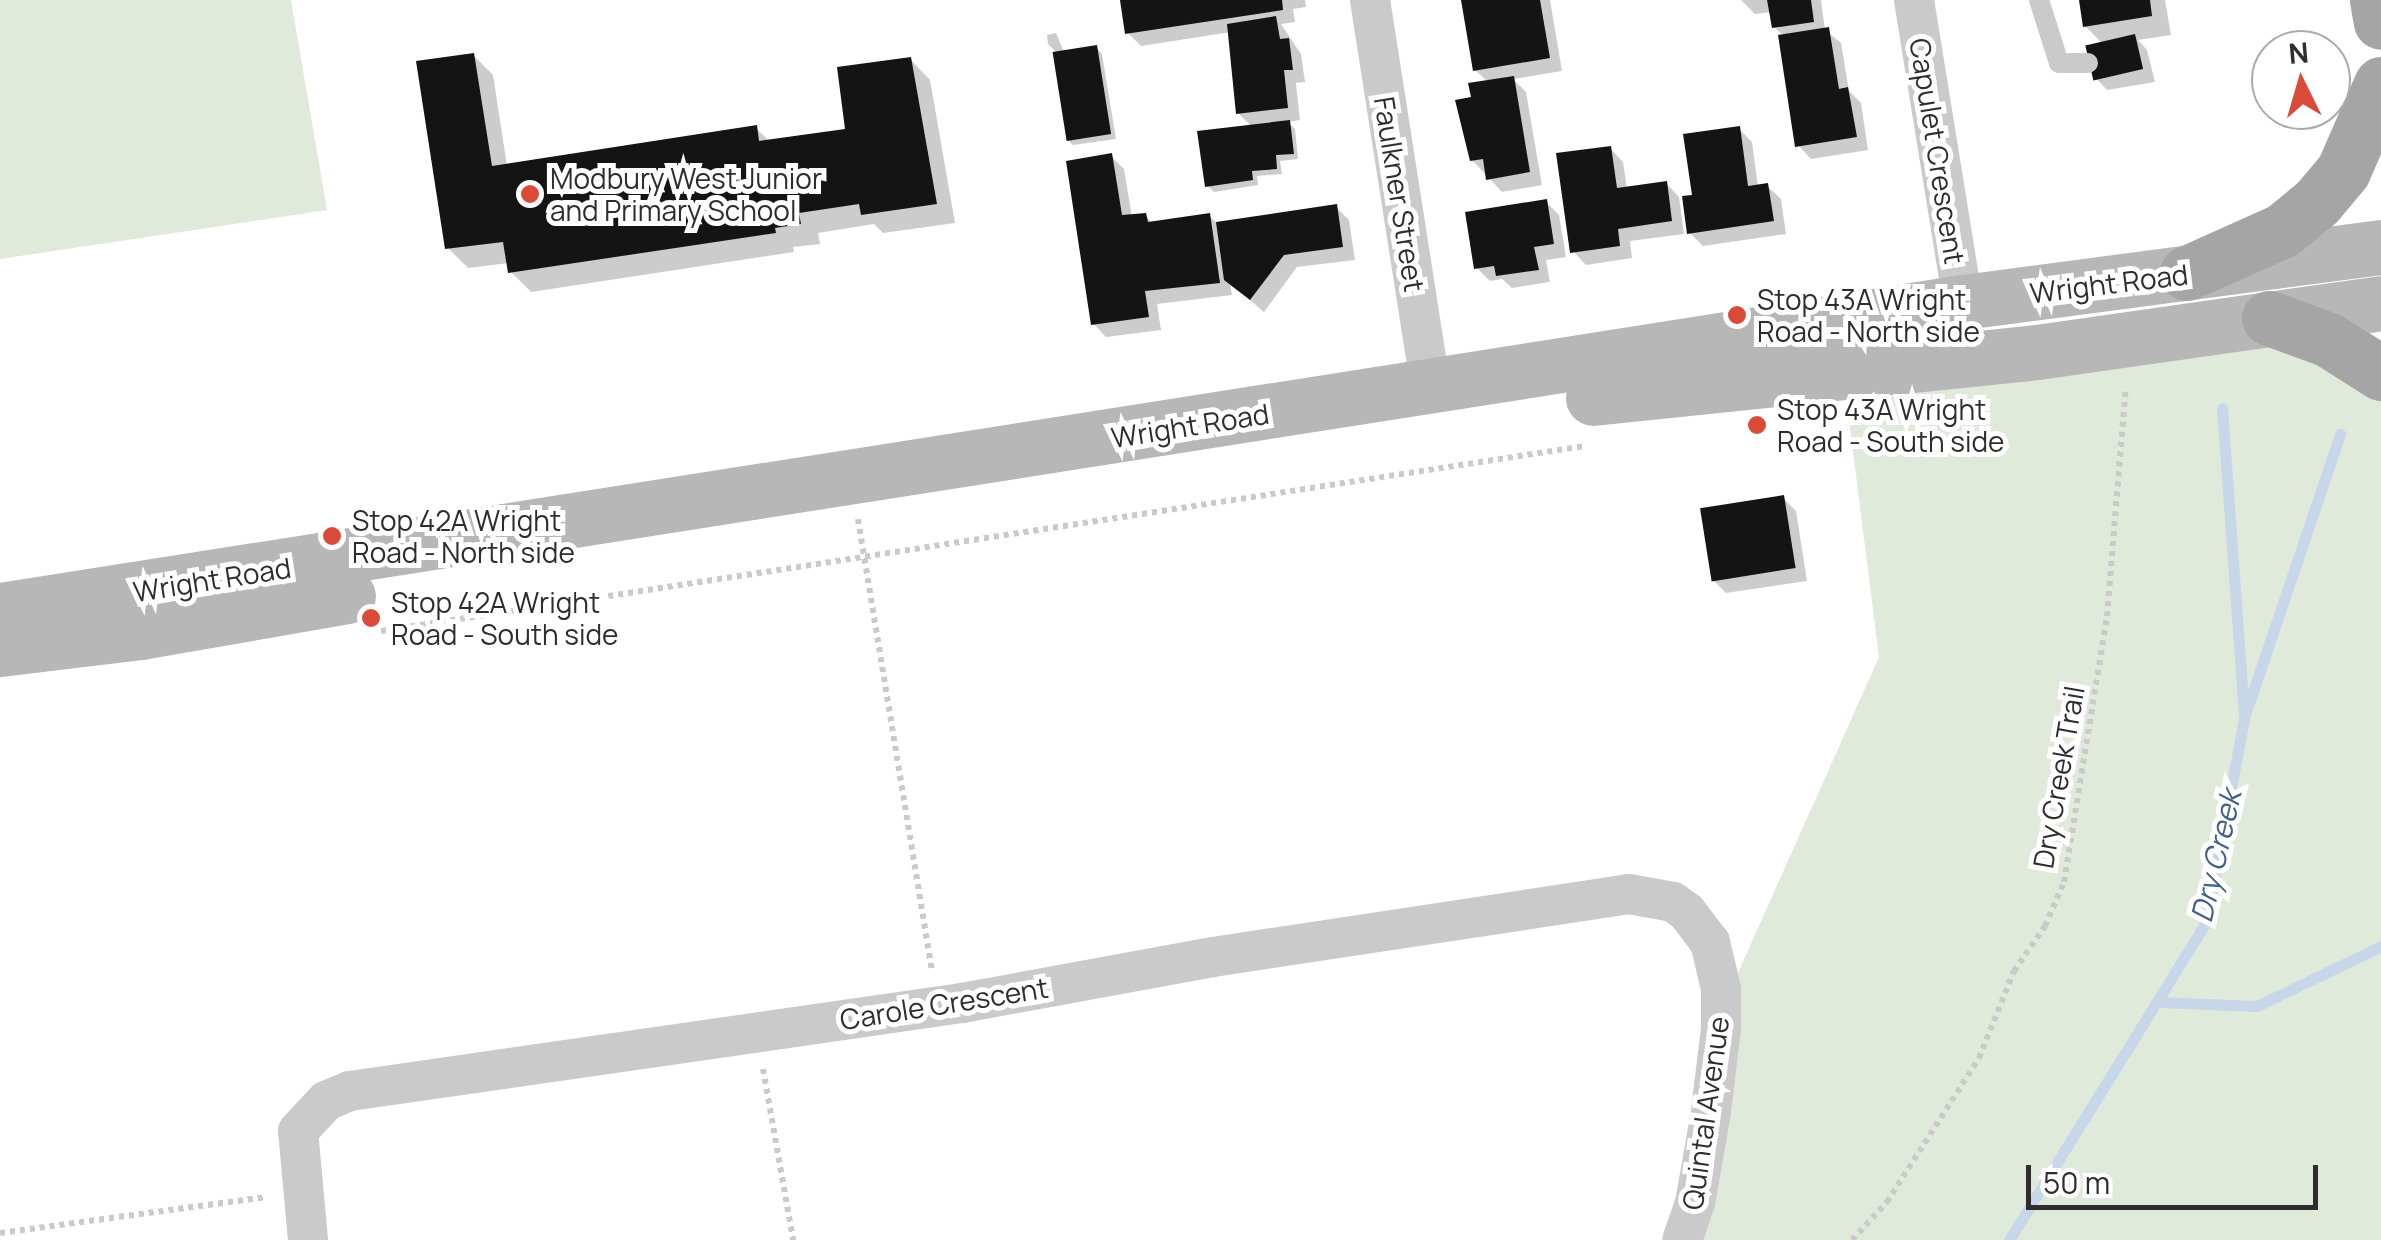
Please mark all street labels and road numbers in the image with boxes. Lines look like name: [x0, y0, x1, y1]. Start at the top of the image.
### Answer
street label: Capulet Crescent: [1904, 36, 1972, 266]
street label: Faulkner Street: [1368, 94, 1432, 294]
street label: Wright Road: [2028, 257, 2190, 309]
street label: Wright Road: [1109, 396, 1271, 454]
street label: Wright Road: [131, 550, 293, 608]
street label: Dry Creek Trail: [2025, 683, 2091, 871]
street label: Carole Crescent: [838, 970, 1050, 1036]
street label: Quintal Avenue: [1675, 1014, 1735, 1212]

